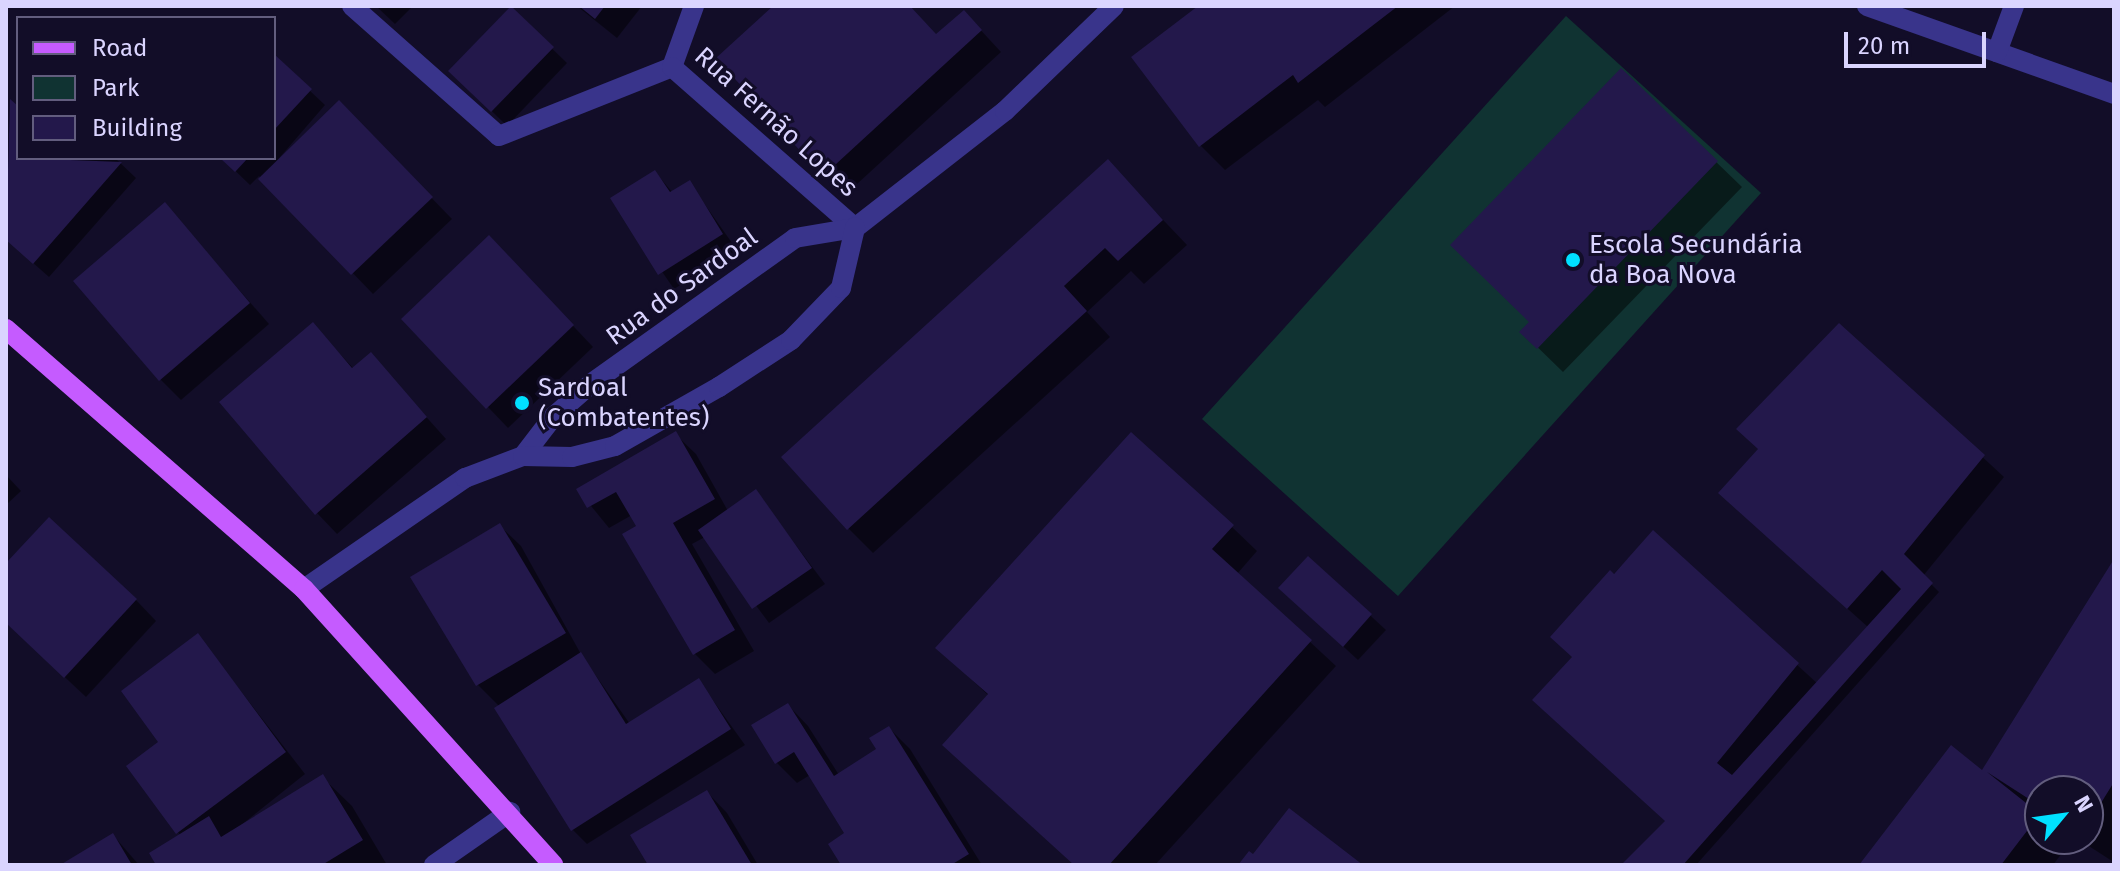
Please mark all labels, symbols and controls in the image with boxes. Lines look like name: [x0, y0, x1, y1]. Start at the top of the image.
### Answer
legend: [16, 16, 276, 160]
scale bar: [1848, 16, 1990, 66]
text: 20 m: [1858, 32, 1910, 60]
text: Road: [92, 34, 147, 62]
street label: Rua Fernão Lopes: [688, 41, 864, 203]
text: Park: [92, 74, 139, 102]
text: Building: [92, 114, 182, 142]
street label: Rua do Sardoal: [600, 222, 764, 352]
place label: Escola Secundária da Boa Nova: [1589, 229, 1803, 290]
marker: Escola Secundária da Boa Nova: [1564, 251, 1582, 269]
place label: Sardoal (Combatentes): [538, 372, 709, 434]
marker: Sardoal (Combatentes): [513, 394, 531, 412]
north arrow: [2024, 775, 2104, 855]
text: N: [2068, 791, 2099, 817]

